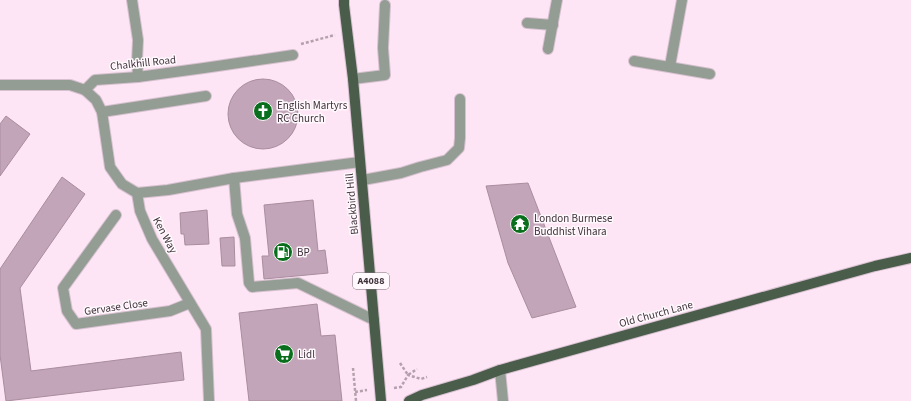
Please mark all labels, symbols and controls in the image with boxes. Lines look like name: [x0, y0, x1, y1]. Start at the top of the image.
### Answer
street label: Chalkhill Road: [109, 52, 177, 74]
place label: English Martyrs RC Church: [277, 98, 348, 126]
church icon: English Martyrs RC Church: [252, 100, 274, 122]
street label: Blackbird Hill: [342, 172, 362, 235]
place label: London Burmese Buddhist Vihara: [534, 211, 613, 239]
temple icon: London Burmese Buddhist Vihara: [509, 213, 531, 235]
street label: Ken Way: [149, 214, 181, 256]
fuel station icon: BP: [272, 241, 294, 263]
place label: BP: [297, 245, 310, 260]
road number: A4088: [353, 273, 389, 289]
street label: Gervase Close: [83, 295, 149, 319]
street label: Old Church Lane: [617, 297, 695, 331]
supermarket icon: Lidl: [273, 343, 295, 365]
place label: Lidl: [298, 347, 315, 362]

